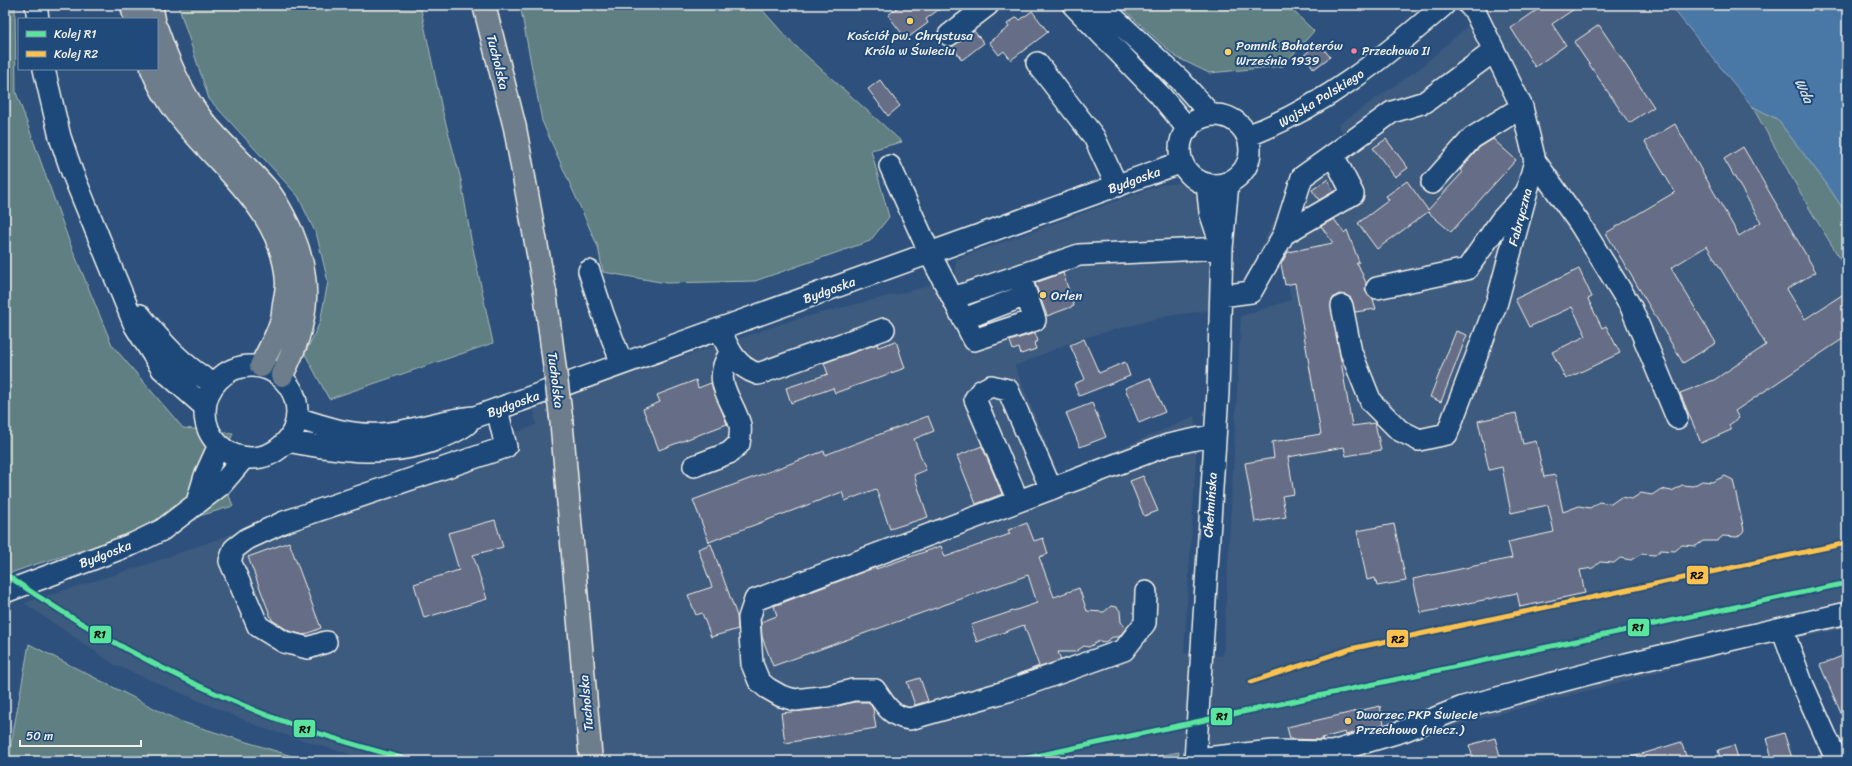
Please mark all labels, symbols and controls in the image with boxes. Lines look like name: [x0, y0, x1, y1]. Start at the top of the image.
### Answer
marker: Kościół pw. Chrystusa Króla w Świeciu: [905, 16, 915, 26]
legend: [18, 18, 158, 70]
text: Kolej R1: [54, 23, 96, 45]
place label: Kościół pw. Chrystusa Króla w Świeciu: [847, 24, 973, 62]
street label: Tucholska: [480, 32, 516, 92]
place label: Pomnik Bohaterów Września 1939: [1236, 34, 1344, 72]
place label: Przechowo II: [1362, 40, 1431, 62]
text: Kolej R2: [54, 43, 98, 65]
marker: Przechowo II: [1349, 46, 1359, 56]
marker: Pomnik Bohaterów Września 1939: [1223, 47, 1233, 57]
street label: Wojska Polskiego: [1273, 62, 1369, 134]
water label: Wda: [1787, 74, 1821, 109]
street label: Bydgoska: [1105, 160, 1164, 200]
street label: Fabryczna: [1501, 185, 1539, 248]
street label: Bydgoska: [800, 270, 859, 310]
place label: Orlen: [1051, 284, 1082, 307]
marker: Orlen: [1038, 290, 1048, 300]
street label: Tucholska: [541, 351, 571, 410]
street label: Bydgoska: [484, 384, 543, 424]
street label: Chełmińska: [1196, 471, 1224, 538]
street label: Bydgoska: [75, 533, 135, 574]
line badge: R2: [1686, 565, 1709, 585]
text: R2: [1689, 566, 1704, 585]
line badge: R1: [1627, 618, 1650, 637]
text: R1: [1631, 618, 1644, 637]
line badge: R1: [89, 625, 112, 644]
text: R1: [93, 625, 106, 644]
line badge: R2: [1386, 629, 1409, 648]
text: R2: [1390, 630, 1405, 649]
street label: Tucholska: [572, 674, 600, 732]
place label: Dworzec PKP Świecie Przechowo (niecz.): [1356, 703, 1479, 741]
line badge: R1: [1210, 707, 1233, 726]
text: R1: [1215, 707, 1228, 726]
marker: Dworzec PKP Świecie Przechowo (niecz.): [1343, 716, 1353, 726]
line badge: R1: [293, 719, 316, 738]
text: R1: [298, 720, 311, 739]
scale bar: [20, 722, 141, 748]
text: 50 m: [26, 725, 53, 747]

